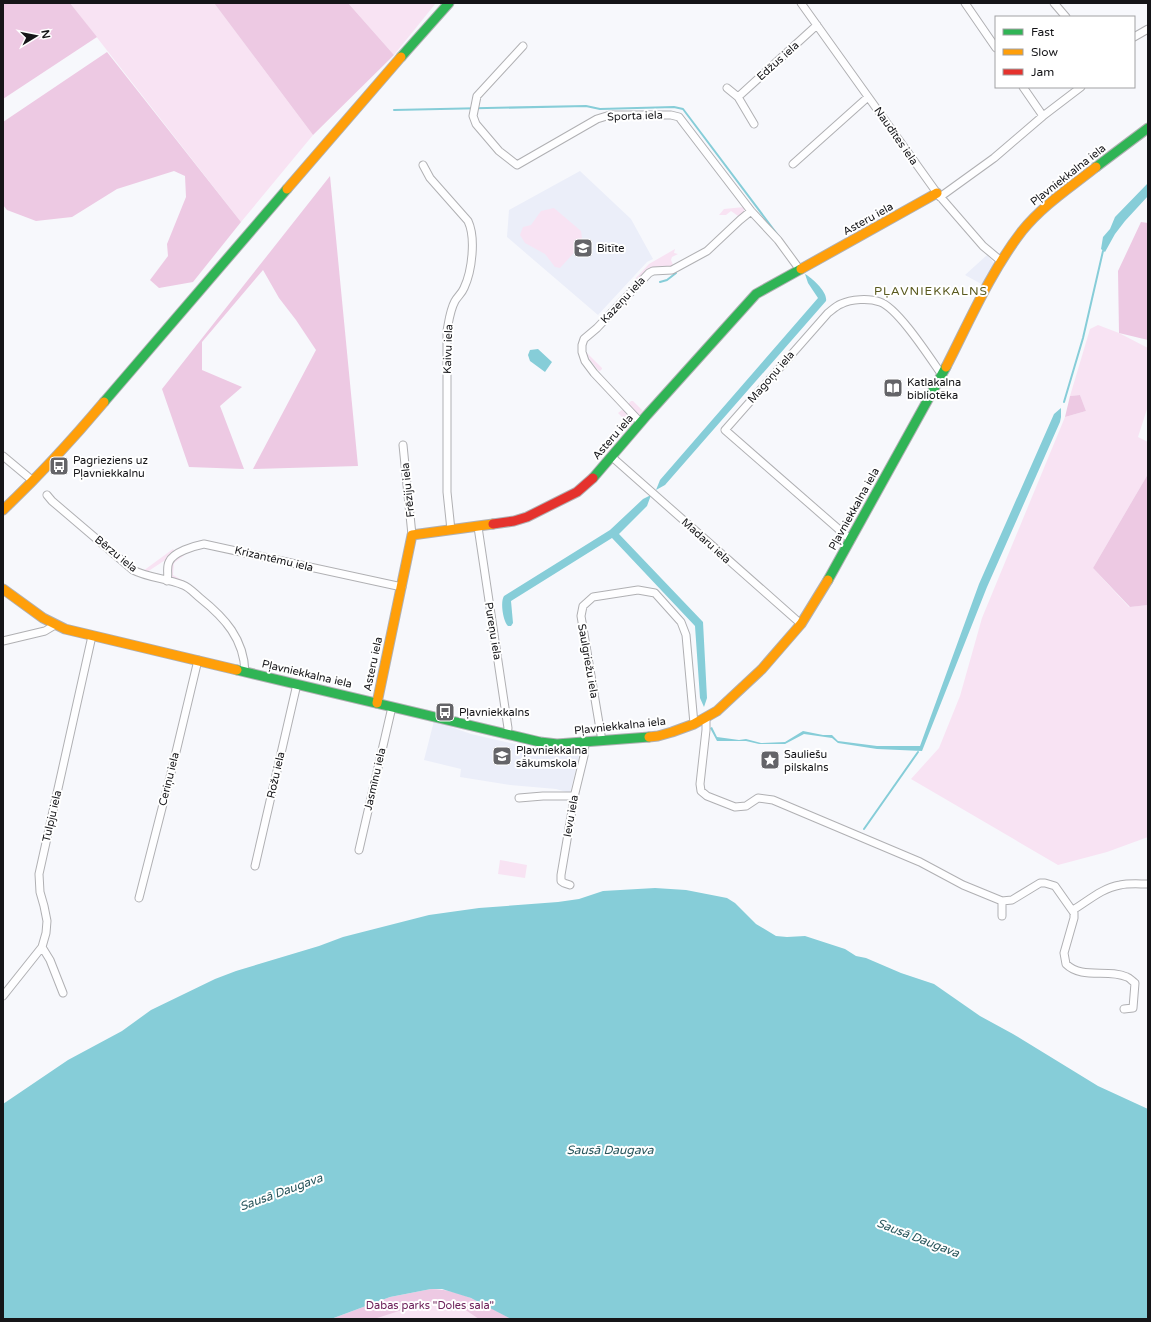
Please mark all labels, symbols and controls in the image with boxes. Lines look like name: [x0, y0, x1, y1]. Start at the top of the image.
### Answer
north arrow: [16, 16, 56, 56]
legend: [995, 16, 1135, 88]
text: Fast: [1031, 25, 1055, 39]
text: N: [38, 29, 53, 40]
street label: Edžus iela: [754, 39, 802, 83]
text: Slow: [1031, 45, 1058, 59]
text: Jam: [1031, 65, 1054, 79]
street label: Naudītes iela: [871, 105, 921, 167]
street label: Sporta iela: [607, 109, 663, 123]
street label: Pļavniekkalna iela: [1028, 142, 1108, 208]
street label: Asteru iela: [841, 200, 895, 238]
school or university icon: Bitīte: [572, 237, 594, 259]
place label: Bitīte: [597, 242, 625, 255]
street label: Kazeņu iela: [598, 274, 648, 326]
district label: PĻAVNIEKKALNS: [874, 284, 988, 298]
street label: Kaivu iela: [441, 324, 455, 374]
street label: Magoņu iela: [745, 348, 797, 406]
place label: Katlakalna bibliotēka: [907, 376, 961, 402]
library icon: Katlakalna bibliotēka: [882, 377, 904, 399]
street label: Asteru iela: [590, 412, 636, 462]
place label: Pagrieziens uz Pļavniekkalnu: [73, 454, 148, 480]
bus stop icon: Pagrieziens uz Pļavniekkalnu: [48, 455, 70, 477]
street label: Frēziju iela: [399, 462, 417, 518]
street label: Pļavniekkalna iela: [826, 466, 882, 552]
street label: Madaru iela: [679, 516, 733, 566]
street label: Bērzu iela: [92, 533, 140, 575]
street label: Krizantēmu iela: [233, 544, 315, 574]
street label: Pureņu iela: [482, 601, 504, 661]
street label: Saulgriežu iela: [575, 623, 601, 699]
street label: Asteru iela: [361, 636, 385, 692]
street label: Pļavniekkalna iela: [261, 657, 353, 691]
bus stop icon: Pļavniekkalns: [434, 701, 456, 723]
place label: Pļavniekkalns: [459, 706, 529, 719]
street label: Pļavniekkalna iela: [574, 715, 666, 737]
place label: Pļavniekkalna sākumskola: [516, 744, 587, 770]
school or university icon: Pļavniekkalna sākumskola: [491, 745, 513, 767]
street label: Jasmīnu iela: [362, 747, 388, 811]
place label: Sauliešu pilskalns: [784, 748, 828, 774]
place icon: Sauliešu pilskalns: [759, 749, 781, 771]
street label: Rožu iela: [264, 750, 288, 800]
street label: Ceriņu iela: [156, 751, 182, 807]
street label: Tulpju iela: [40, 789, 64, 843]
street label: Ievu iela: [561, 794, 581, 838]
water label: Sausā Daugava: [566, 1143, 654, 1157]
water label: Sausā Daugava: [238, 1170, 325, 1213]
water label: Sausā Daugava: [875, 1216, 961, 1260]
park label: Dabas parks "Doles sala": [366, 1299, 494, 1312]

